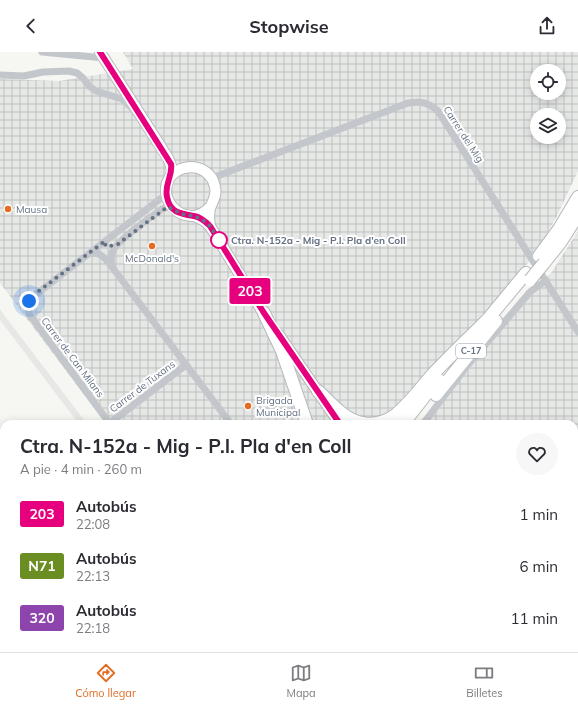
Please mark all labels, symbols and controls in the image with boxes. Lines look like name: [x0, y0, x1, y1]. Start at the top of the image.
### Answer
icon: back: [20, 15, 42, 37]
text: Stopwise: [249, 15, 329, 38]
icon: share: [536, 15, 558, 37]
map controls: [530, 64, 566, 144]
button: locate: [530, 64, 566, 100]
street label: Carrer del Mig: [440, 103, 487, 165]
button: layers: [530, 108, 566, 144]
place label: Mausa: [16, 203, 47, 216]
marker: Mausa: [3, 204, 13, 214]
marker: Ctra. N-152a - Mig - P.I. Pla d'en Coll: [210, 231, 228, 249]
place label: Ctra. N-152a - Mig - P.I. Pla d'en Coll: [231, 234, 406, 247]
marker: McDonald's: [147, 241, 157, 251]
place label: McDonald's: [125, 252, 179, 265]
line badge: 203: [227, 278, 273, 304]
text: 203: [237, 282, 263, 300]
your location: [19, 291, 39, 311]
street label: Carrer de Can Milans: [38, 315, 107, 400]
road number: C-17: [456, 344, 486, 358]
street label: Carrer de Tuxans: [107, 357, 178, 415]
place label: Brigada Municipal: [256, 394, 300, 419]
marker: Brigada Municipal: [243, 401, 253, 411]
button: heart: [516, 433, 558, 475]
text: Ctra. N-152a - Mig - P.I. Pla d'en Coll: [20, 434, 352, 458]
text: A pie · 4 min · 260 m: [20, 461, 142, 477]
text: Autobús: [76, 497, 136, 516]
text: 203: [29, 505, 55, 523]
text: 1 min: [520, 505, 558, 524]
text: 22:08: [76, 516, 110, 532]
text: Autobús: [76, 549, 136, 568]
text: N71: [28, 557, 56, 575]
text: 6 min: [520, 557, 558, 576]
text: 22:13: [76, 568, 110, 584]
text: Autobús: [76, 601, 136, 620]
text: 320: [29, 609, 55, 627]
text: 11 min: [511, 609, 558, 628]
text: 22:18: [76, 620, 110, 636]
tab: Cómo llegar: [75, 662, 136, 700]
tab: Mapa: [286, 662, 316, 700]
tab: Billetes: [466, 662, 503, 700]

